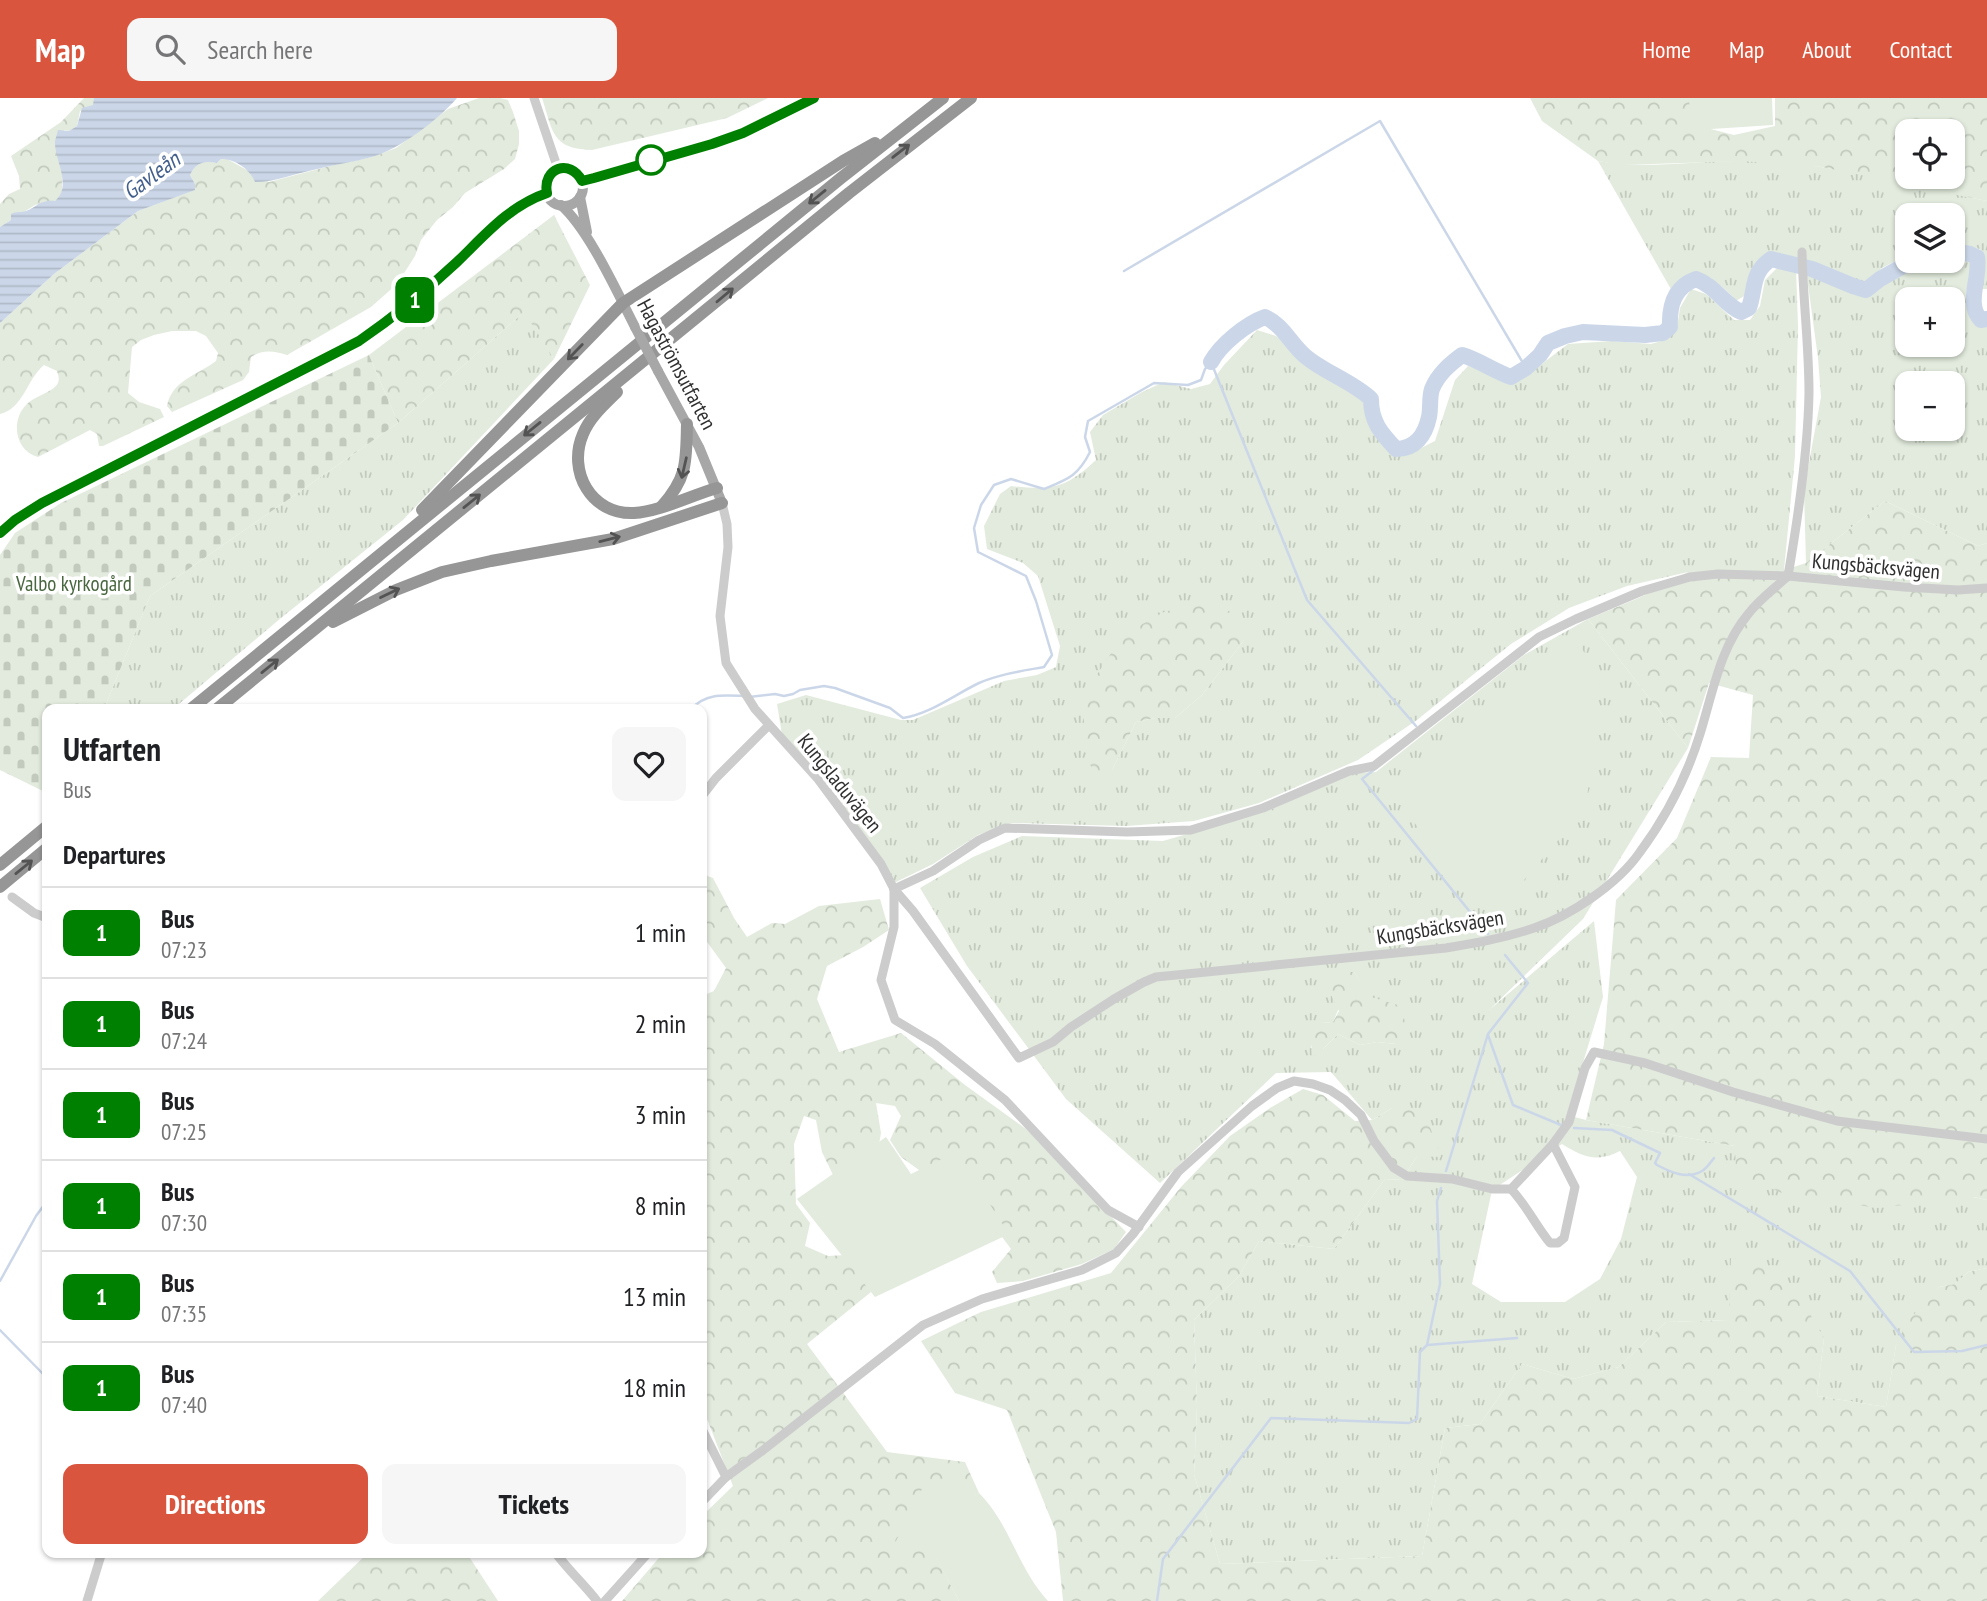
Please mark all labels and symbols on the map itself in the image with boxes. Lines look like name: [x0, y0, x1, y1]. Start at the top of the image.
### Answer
water label: Gavleån: [117, 143, 187, 205]
one-way arrow: [892, 143, 910, 158]
unlabelled marker: [636, 145, 666, 175]
one-way arrow: [809, 189, 827, 205]
line badge: 1: [392, 277, 438, 323]
one-way arrow: [716, 287, 734, 303]
street label: Hagaströmsutfarten: [631, 294, 723, 434]
one-way arrow: [567, 343, 584, 360]
one-way arrow: [524, 422, 542, 437]
one-way arrow: [676, 456, 690, 479]
one-way arrow: [463, 493, 481, 508]
one-way arrow: [598, 532, 621, 545]
street label: Kungsbäcksvägen: [1811, 547, 1941, 585]
park label: Valbo kyrkogård: [15, 570, 132, 597]
one-way arrow: [379, 586, 400, 600]
one-way arrow: [261, 658, 279, 673]
street label: Kungsladuvägen: [792, 728, 888, 838]
one-way arrow: [14, 859, 32, 875]
street label: Kungsbäcksvägen: [1375, 904, 1505, 950]

